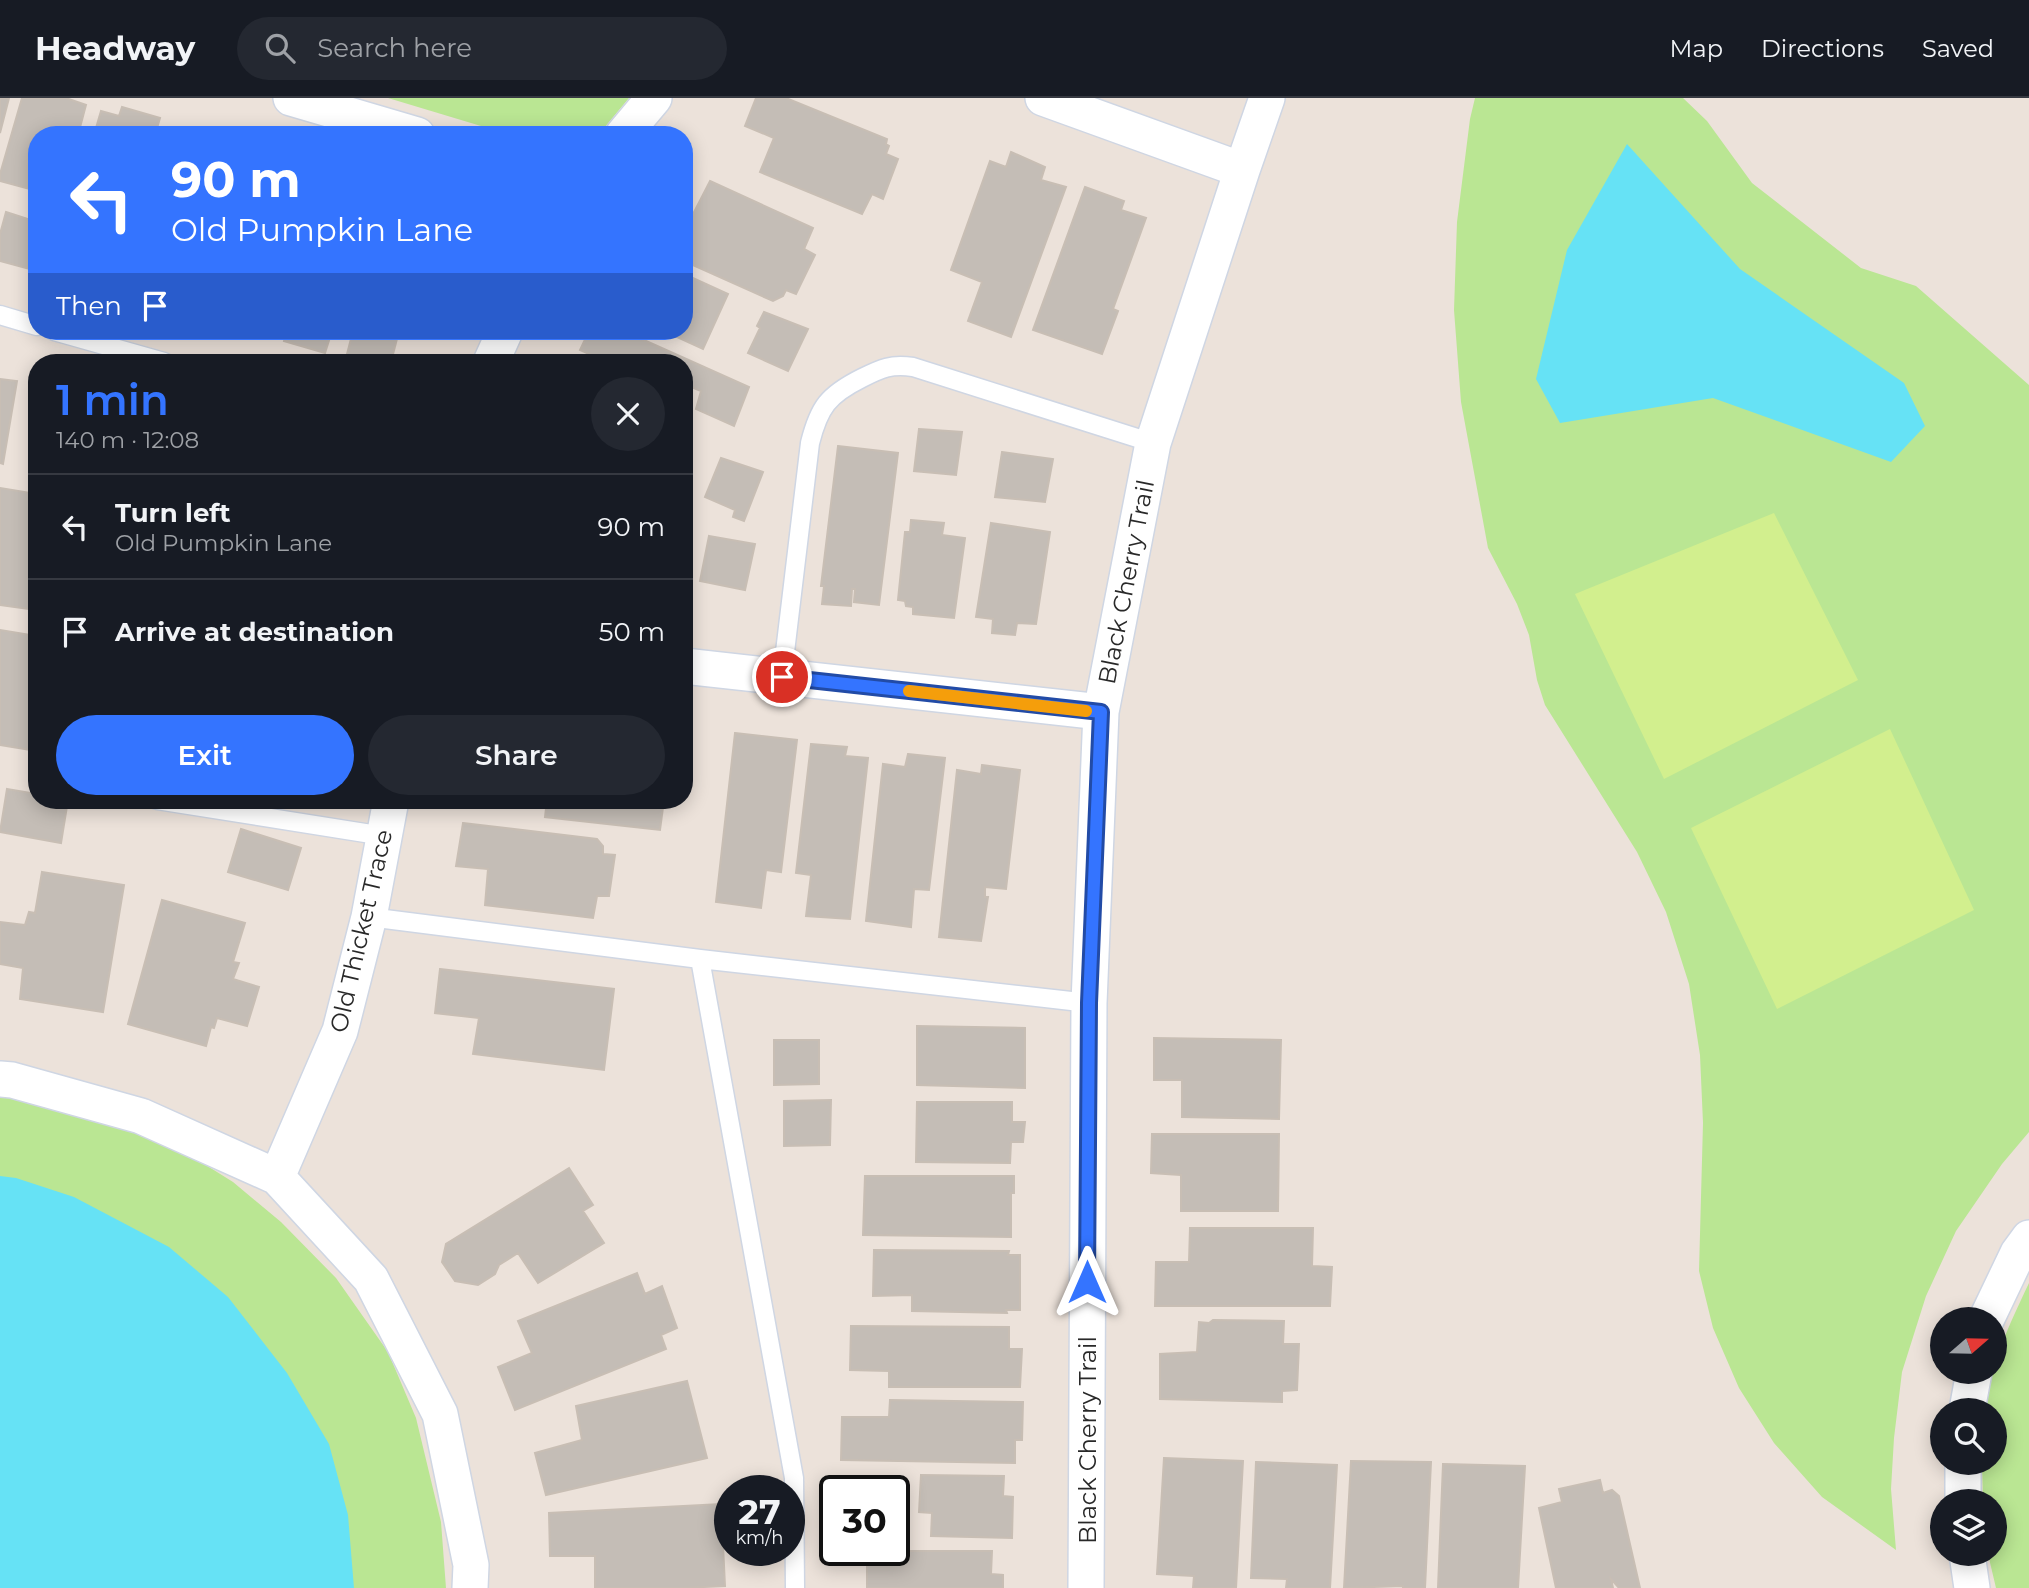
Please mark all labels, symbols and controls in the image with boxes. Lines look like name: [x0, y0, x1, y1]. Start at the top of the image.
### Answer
search box: [237, 17, 727, 80]
text: Headway: [35, 28, 195, 68]
icon: search: [261, 29, 299, 67]
text: Search here: [317, 32, 472, 64]
text: Map: [1670, 34, 1723, 63]
text: Directions: [1761, 34, 1884, 63]
text: Saved: [1922, 34, 1994, 63]
text: 90 m: [171, 150, 301, 209]
icon: left: [56, 154, 147, 245]
text: Old Pumpkin Lane: [171, 210, 473, 249]
icon: arrive: [136, 287, 174, 325]
text: Then: [56, 290, 122, 322]
text: 1 min: [56, 374, 169, 426]
button: close: [591, 377, 665, 451]
text: 140 m · 12:08: [56, 426, 199, 454]
street label: Black Cherry Trail: [1092, 477, 1160, 687]
text: Turn left: [115, 497, 231, 529]
icon: left: [56, 508, 94, 546]
text: 90 m: [598, 511, 665, 543]
text: Old Pumpkin Lane: [115, 529, 332, 557]
icon: arrive: [56, 613, 94, 651]
text: Arrive at destination: [115, 616, 394, 648]
text: 50 m: [599, 616, 665, 648]
pin: [752, 647, 812, 707]
icon: arrive: [763, 658, 801, 696]
button: Exit: [56, 715, 354, 795]
button: Share: [368, 715, 665, 795]
street label: Old Thicket Trace: [324, 827, 398, 1035]
position arrow: [1050, 1245, 1124, 1319]
north arrow: [1930, 1307, 2007, 1384]
map controls: [1930, 1307, 2007, 1566]
street label: Black Cherry Trail: [1073, 1336, 1102, 1544]
button: search: [1930, 1398, 2007, 1475]
speed limit sign: 30: [819, 1475, 910, 1566]
button: layers: [1930, 1489, 2007, 1566]
text: 27: [738, 1490, 781, 1533]
text: km/h: [735, 1527, 784, 1549]

